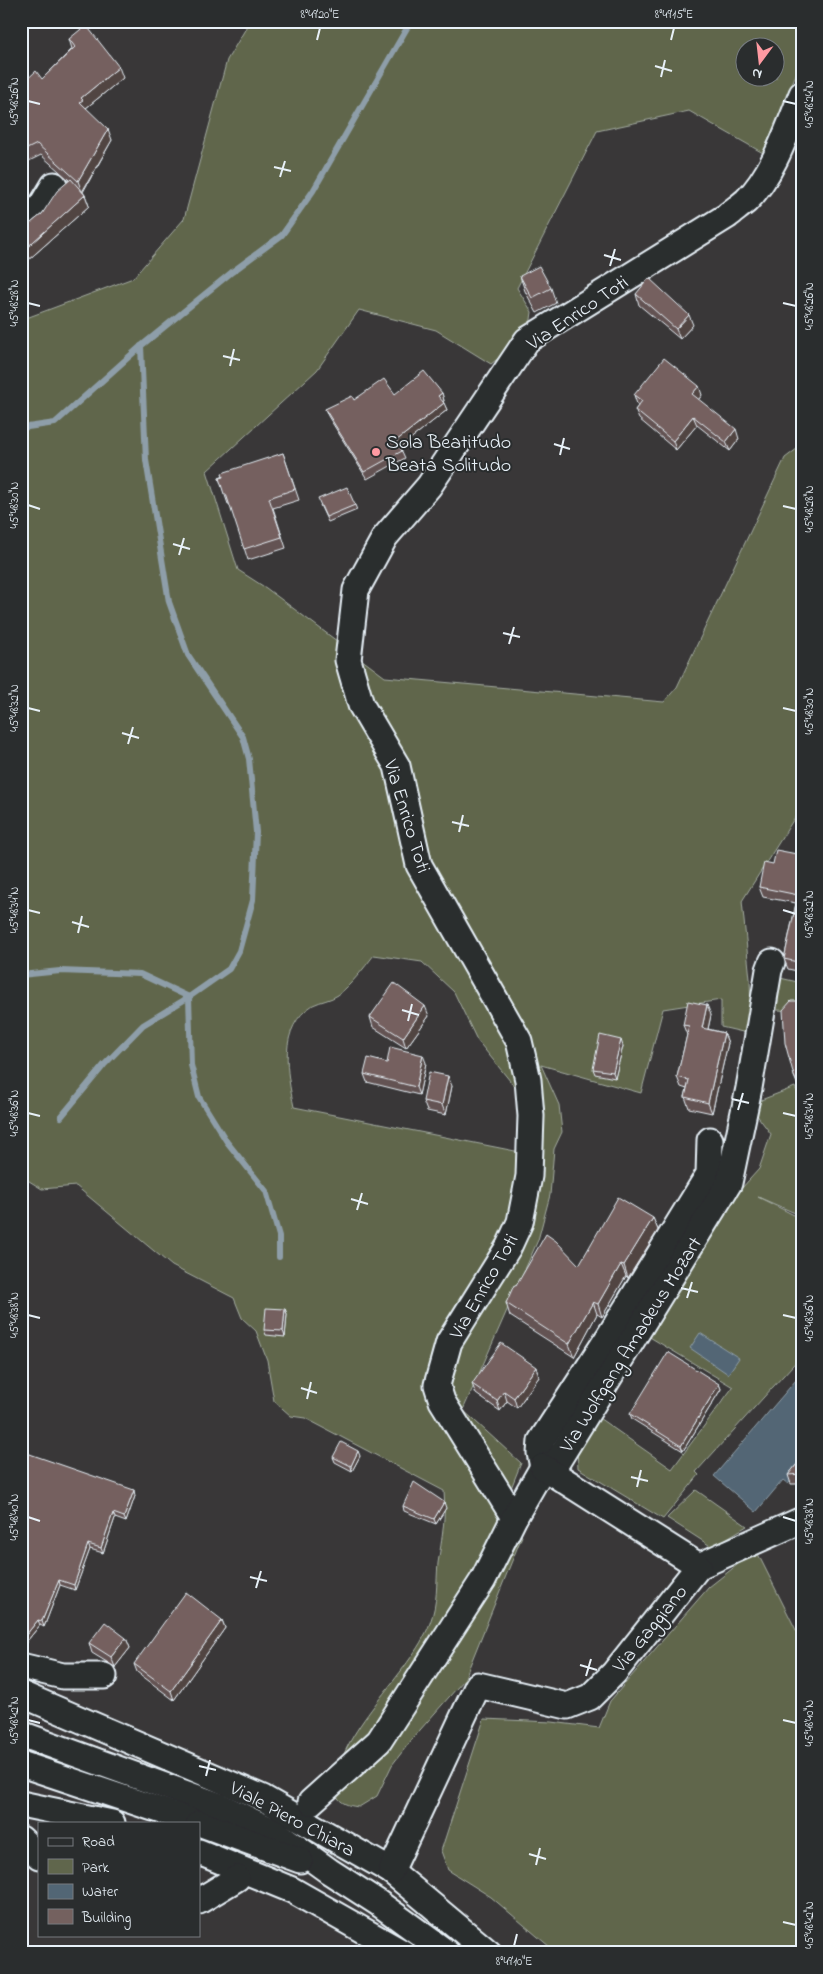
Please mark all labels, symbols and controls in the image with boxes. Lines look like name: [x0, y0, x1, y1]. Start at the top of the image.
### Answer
text: 8°49'20"E: [301, 6, 339, 24]
text: 8°49'15"E: [655, 6, 693, 24]
north arrow: [736, 38, 786, 88]
text: N: [750, 62, 764, 84]
text: 45°48'26"N: [6, 77, 24, 125]
text: 45°48'24"N: [801, 80, 819, 128]
street label: Via Enrico Toti: [521, 269, 635, 359]
text: 45°48'28"N: [6, 279, 24, 327]
text: 45°48'26"N: [801, 282, 819, 330]
place label: Sola Beatitudo Beata Solitudo: [385, 429, 511, 481]
marker: Sola Beatitudo Beata Solitudo: [370, 446, 382, 458]
text: 45°48'30"N: [6, 482, 24, 528]
text: 45°48'28"N: [801, 485, 819, 533]
text: 45°48'32"N: [6, 684, 24, 732]
text: 45°48'30"N: [801, 688, 819, 734]
street label: Via Enrico Toti: [374, 755, 437, 877]
text: 45°48'34"N: [6, 887, 24, 933]
text: 45°48'32"N: [801, 890, 819, 938]
text: 45°48'36"N: [6, 1090, 24, 1136]
text: 45°48'34"N: [801, 1093, 819, 1139]
street label: Via Enrico Toti: [443, 1229, 527, 1346]
street label: Via Wolfgang Amadeus Mozart: [553, 1232, 712, 1460]
text: 45°48'38"N: [6, 1292, 24, 1338]
text: 45°48'36"N: [801, 1295, 819, 1341]
text: 45°48'40"N: [6, 1494, 24, 1540]
text: 45°48'38"N: [801, 1498, 819, 1544]
street label: Via Gaggiano: [606, 1579, 696, 1681]
text: 45°48'42"N: [6, 1696, 24, 1744]
text: 45°48'40"N: [801, 1700, 819, 1746]
street label: Viale Piero Chiara: [223, 1774, 360, 1866]
legend: [38, 1822, 200, 1936]
text: Road: [82, 1831, 115, 1853]
text: Park: [82, 1857, 110, 1879]
text: Water: [82, 1881, 118, 1903]
text: 45°48'42"N: [801, 1901, 819, 1949]
text: Building: [81, 1907, 131, 1930]
text: 8°49'10"E: [496, 1953, 532, 1971]

